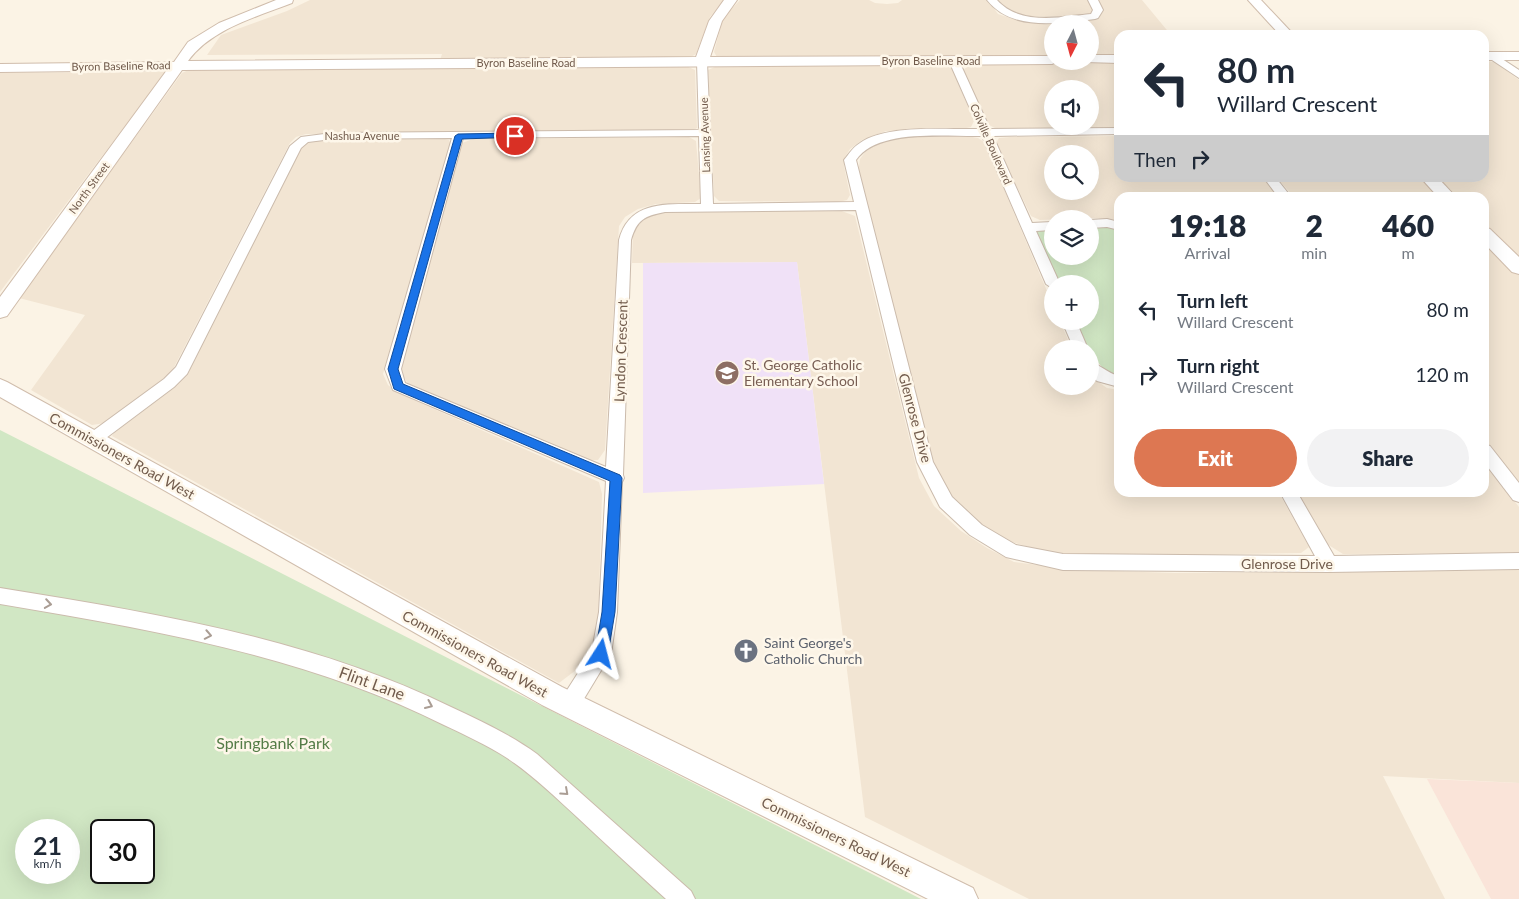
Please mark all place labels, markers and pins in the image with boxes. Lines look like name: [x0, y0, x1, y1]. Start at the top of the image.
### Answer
pin: [494, 115, 536, 157]
place label: St. George Catholic Elementary School: [744, 356, 862, 389]
school or university icon: St. George Catholic Elementary School: [714, 360, 740, 386]
place label: Saint George's Catholic Church: [764, 634, 862, 667]
church icon: Saint George's Catholic Church: [733, 638, 759, 664]

